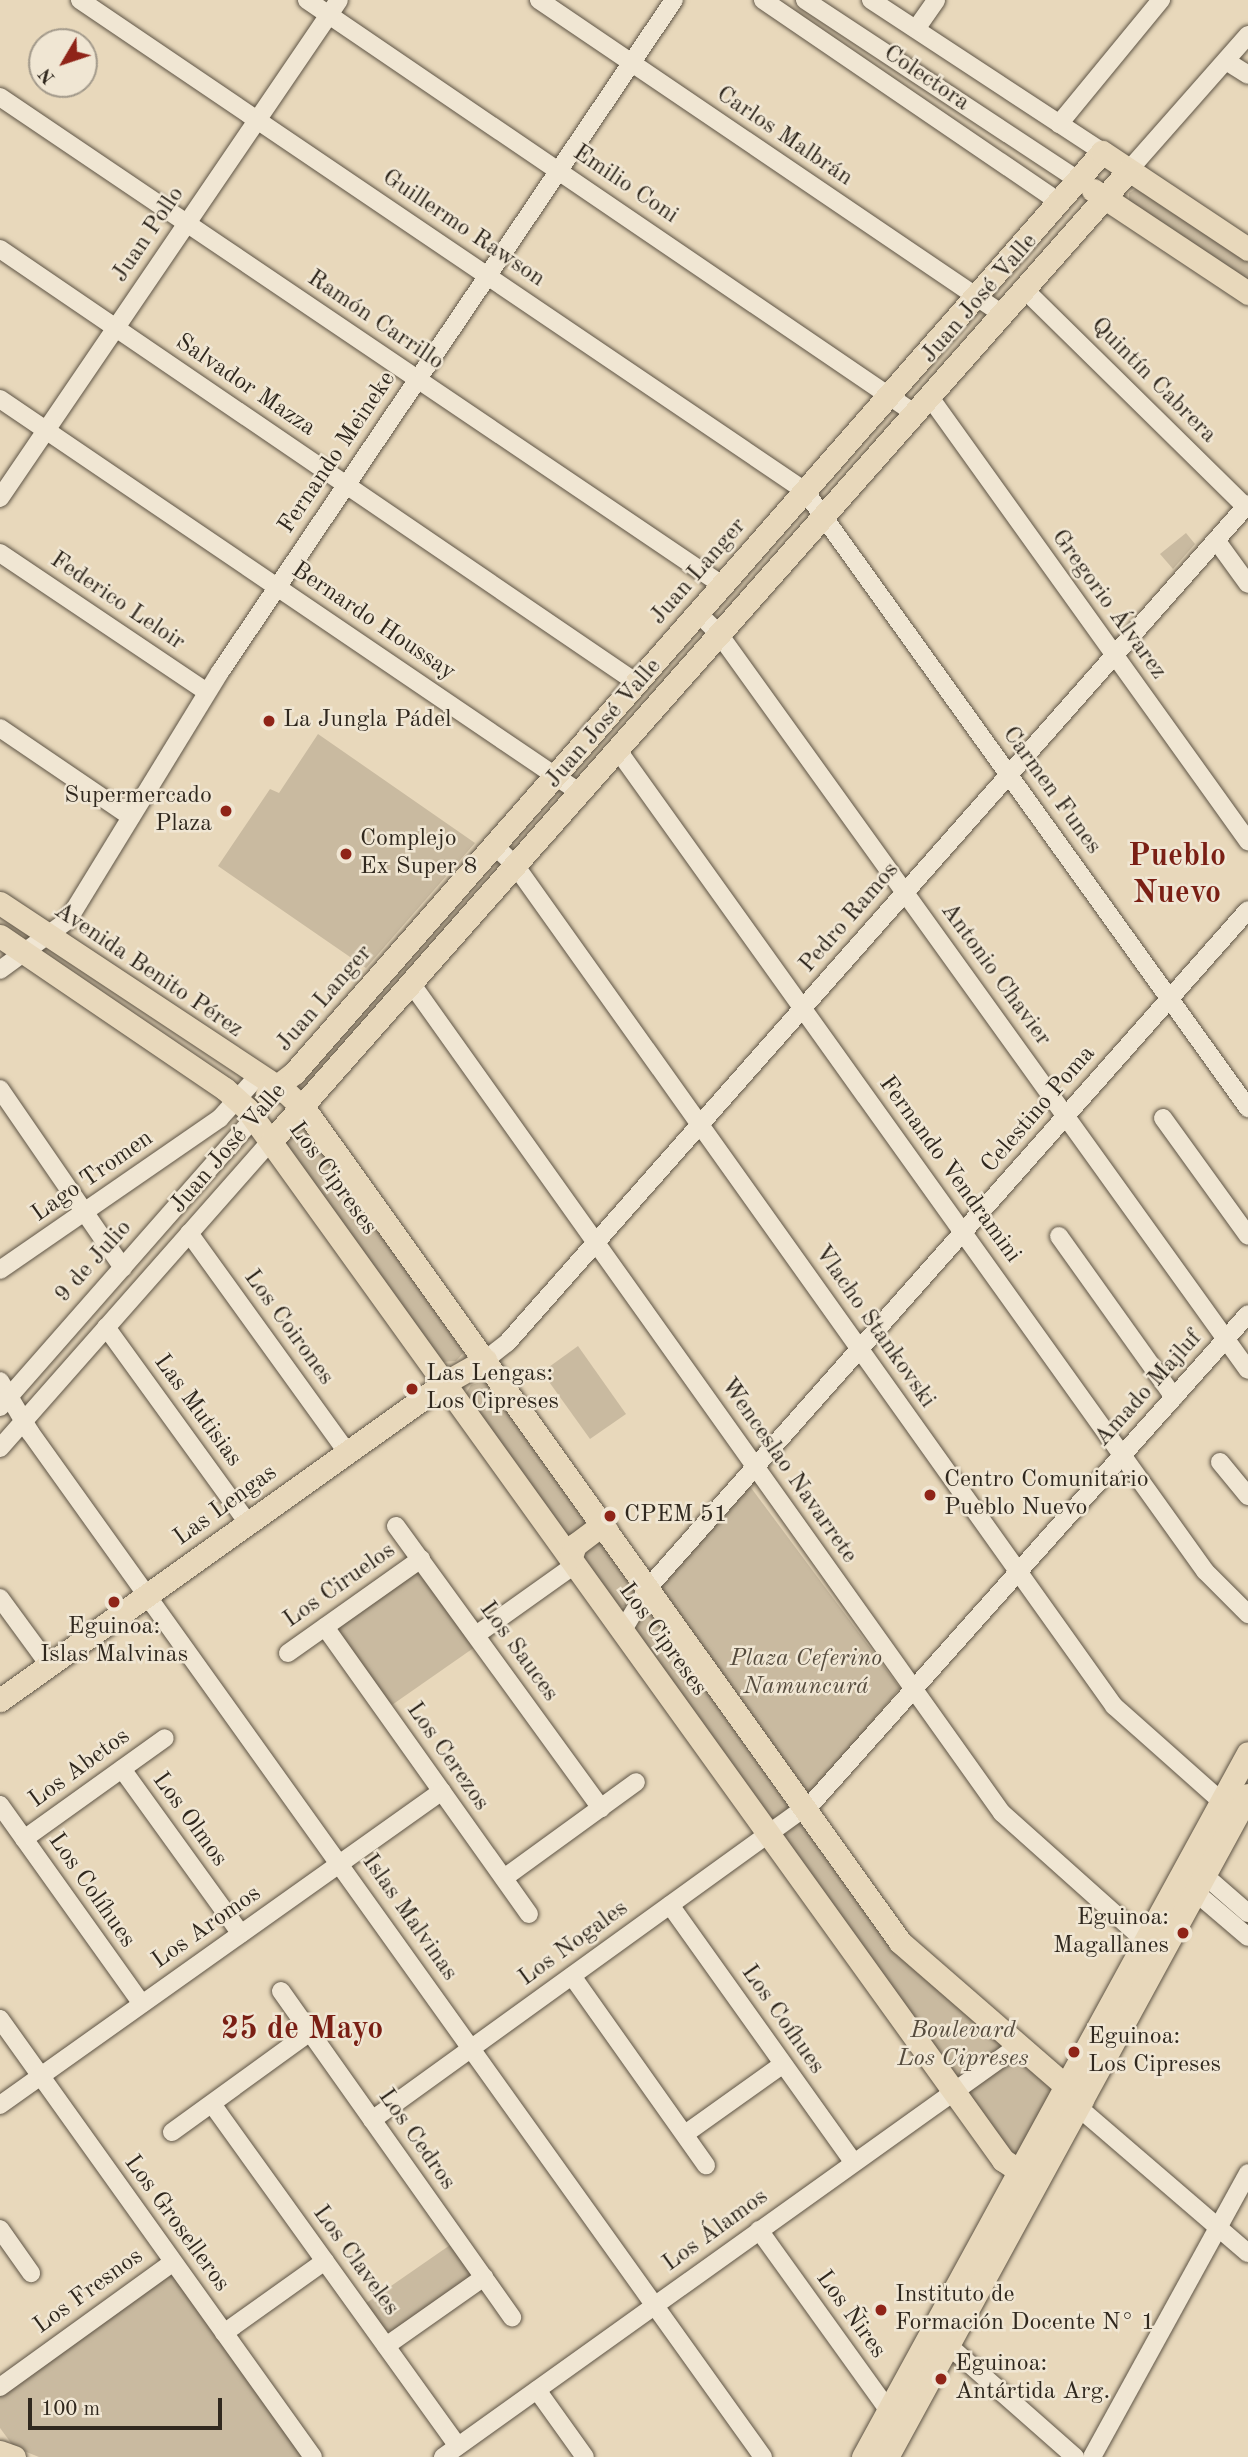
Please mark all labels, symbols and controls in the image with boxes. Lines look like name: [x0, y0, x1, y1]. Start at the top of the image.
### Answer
north arrow: [28, 28, 98, 98]
street label: Colectora: [877, 40, 975, 118]
text: N: [36, 64, 60, 87]
street label: Carlos Malbrán: [710, 81, 858, 193]
street label: Emilio Coni: [567, 139, 683, 231]
street label: Guillermo Rawson: [376, 164, 550, 294]
street label: Juan Pollo: [107, 182, 191, 288]
street label: Juan José Valle: [916, 228, 1044, 370]
street label: Ramón Carrillo: [301, 265, 449, 377]
street label: Quintín Cabrera: [1084, 312, 1222, 450]
street label: Salvador Mazza: [169, 328, 321, 444]
street label: Fernando Meineke: [273, 366, 403, 540]
street label: Juan Langer: [645, 513, 753, 631]
street label: Gregorio Álvarez: [1044, 525, 1172, 685]
street label: Federico Leloir: [44, 546, 190, 658]
street label: Bernardo Houssay: [285, 556, 461, 688]
street label: Juan José Valle: [540, 653, 668, 795]
place label: La Jungla Pádel: [283, 707, 452, 735]
marker: La Jungla Pádel: [261, 713, 277, 729]
street label: Carmen Funes: [995, 721, 1107, 861]
place label: Supermercado Plaza: [64, 783, 212, 839]
marker: Supermercado Plaza: [218, 803, 234, 819]
place label: Complejo Ex Super 8: [360, 826, 477, 882]
district label: Pueblo Nuevo: [1128, 839, 1226, 914]
marker: Complejo Ex Super 8: [338, 846, 354, 862]
street label: Pedro Ramos: [794, 857, 906, 979]
street label: Avenida Benito Pérez: [48, 897, 248, 1045]
street label: Antonio Chavier: [933, 898, 1057, 1052]
street label: Juan Langer: [271, 940, 379, 1058]
street label: Celestino Poma: [976, 1040, 1102, 1180]
street label: Fernando Vendramini: [872, 1071, 1026, 1269]
street label: Juan José Valle: [165, 1078, 293, 1220]
street label: Los Cipreses: [281, 1117, 383, 1241]
street label: Lago Tromen: [27, 1125, 159, 1229]
street label: 9 de Julio: [49, 1215, 139, 1309]
street label: Vlacho Stankovski: [807, 1240, 941, 1414]
street label: Los Coirones: [236, 1265, 340, 1391]
street label: Amado Majluf: [1089, 1325, 1209, 1453]
street label: Las Mutisias: [147, 1349, 247, 1473]
place label: Las Lengas: Los Cipreses: [426, 1361, 559, 1417]
street label: Wenceslao Navarrete: [713, 1373, 863, 1569]
marker: Las Lengas: Los Cipreses: [404, 1381, 420, 1397]
street label: Las Lengas: [169, 1459, 283, 1553]
place label: Centro Comunitario Pueblo Nuevo: [944, 1467, 1149, 1523]
marker: Centro Comunitario Pueblo Nuevo: [922, 1487, 938, 1503]
place label: CPEM 51: [624, 1502, 728, 1530]
marker: CPEM 51: [602, 1508, 618, 1524]
street label: Los Ciruelos: [278, 1537, 402, 1635]
street label: Los Cipreses: [611, 1578, 713, 1702]
marker: Eguinoa: Islas Malvinas: [106, 1594, 122, 1610]
street label: Los Sauces: [472, 1596, 564, 1708]
place label: Eguinoa: Islas Malvinas: [40, 1614, 188, 1670]
park label: Plaza Ceferino Namuncurá: [730, 1646, 882, 1702]
street label: Los Cerezos: [399, 1697, 495, 1817]
street label: Los Abetos: [24, 1723, 136, 1815]
street label: Los Olmos: [145, 1767, 233, 1873]
street label: Los Colíhues: [41, 1828, 141, 1954]
street label: Islas Malvinas: [355, 1849, 463, 1987]
street label: Los Aromos: [147, 1880, 267, 1976]
street label: Los Nogales: [514, 1895, 634, 1993]
place label: Eguinoa: Magallanes: [1053, 1905, 1169, 1961]
marker: Eguinoa: Magallanes: [1175, 1925, 1191, 1941]
street label: Los Coíhues: [734, 1960, 830, 2080]
district label: 25 de Mayo: [221, 2011, 383, 2049]
park label: Boulevard Los Cipreses: [897, 2018, 1029, 2074]
place label: Eguinoa: Los Cipreses: [1088, 2024, 1221, 2080]
marker: Eguinoa: Los Cipreses: [1066, 2044, 1082, 2060]
street label: Los Cedros: [371, 2084, 461, 2196]
street label: Los Groselleros: [117, 2150, 235, 2298]
street label: Los Álamos: [658, 2183, 774, 2279]
street label: Los Claveles: [305, 2200, 405, 2322]
street label: Los Fresnos: [29, 2243, 149, 2341]
street label: Los Ñires: [809, 2266, 891, 2364]
place label: Instituto de Formación Docente N° 1: [895, 2282, 1155, 2338]
marker: Instituto de Formación Docente N° 1: [873, 2302, 889, 2318]
place label: Eguinoa: Antártida Arg.: [955, 2351, 1110, 2407]
marker: Eguinoa: Antártida Arg.: [933, 2371, 949, 2387]
scale bar: [32, 2384, 226, 2428]
text: 100 m: [41, 2399, 100, 2420]

